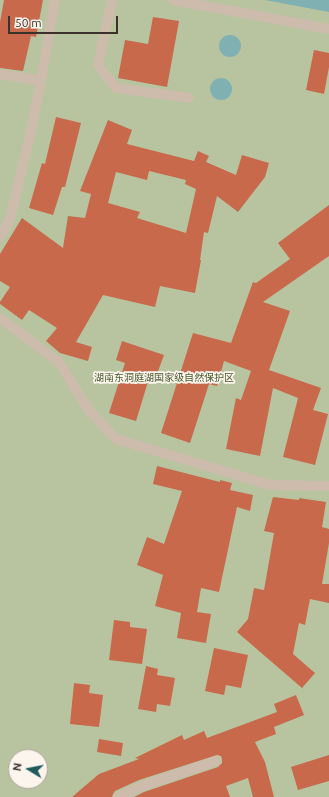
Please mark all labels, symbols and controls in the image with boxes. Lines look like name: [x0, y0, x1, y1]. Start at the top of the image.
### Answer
scale bar: [10, 8, 120, 34]
text: 50 m: [15, 16, 42, 29]
park label: 湖南东洞庭湖国家级自然保护区: [94, 372, 234, 384]
north arrow: [8, 749, 48, 789]
text: N: [11, 762, 24, 772]

